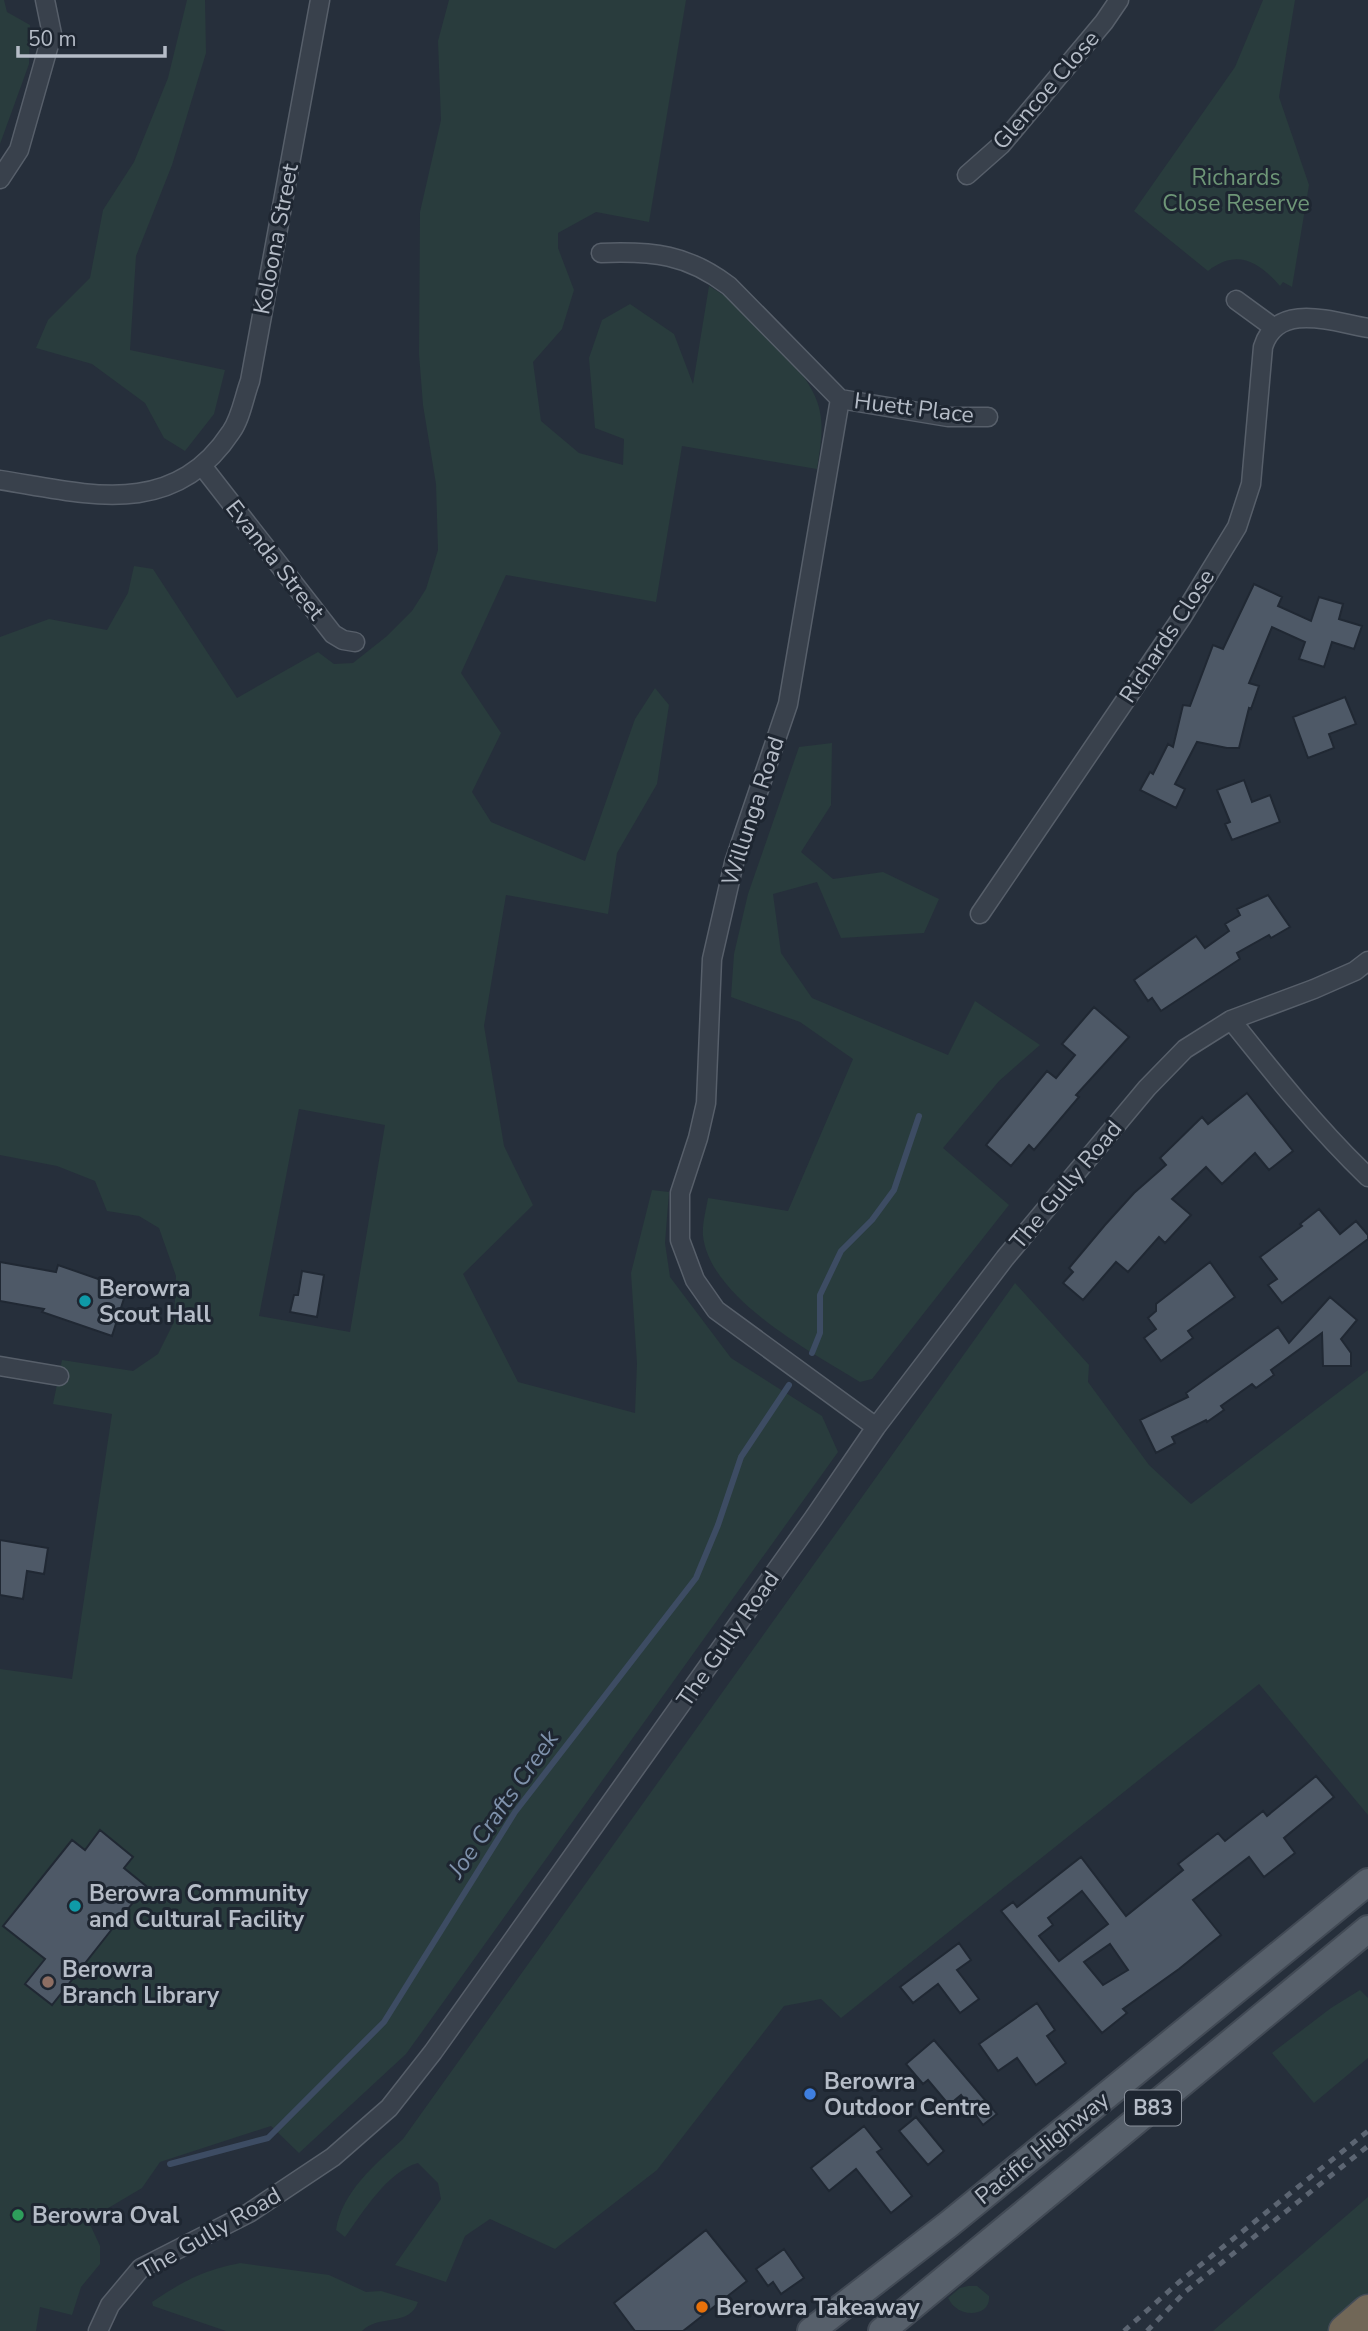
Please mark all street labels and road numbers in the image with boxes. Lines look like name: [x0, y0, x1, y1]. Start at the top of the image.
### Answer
street label: Glencoe Close: [986, 24, 1106, 156]
street label: Koloona Street: [246, 160, 306, 317]
street label: Huett Place: [852, 385, 976, 431]
street label: Evanda Street: [218, 494, 332, 627]
street label: Richards Close: [1112, 563, 1222, 709]
street label: Willunga Road: [714, 732, 792, 890]
street label: The Gully Road: [1003, 1114, 1129, 1256]
street label: The Gully Road: [670, 1565, 786, 1713]
street label: Pacific Highway: [969, 2084, 1116, 2212]
road number: B83: [1125, 2090, 1181, 2126]
street label: The Gully Road: [133, 2180, 287, 2286]

